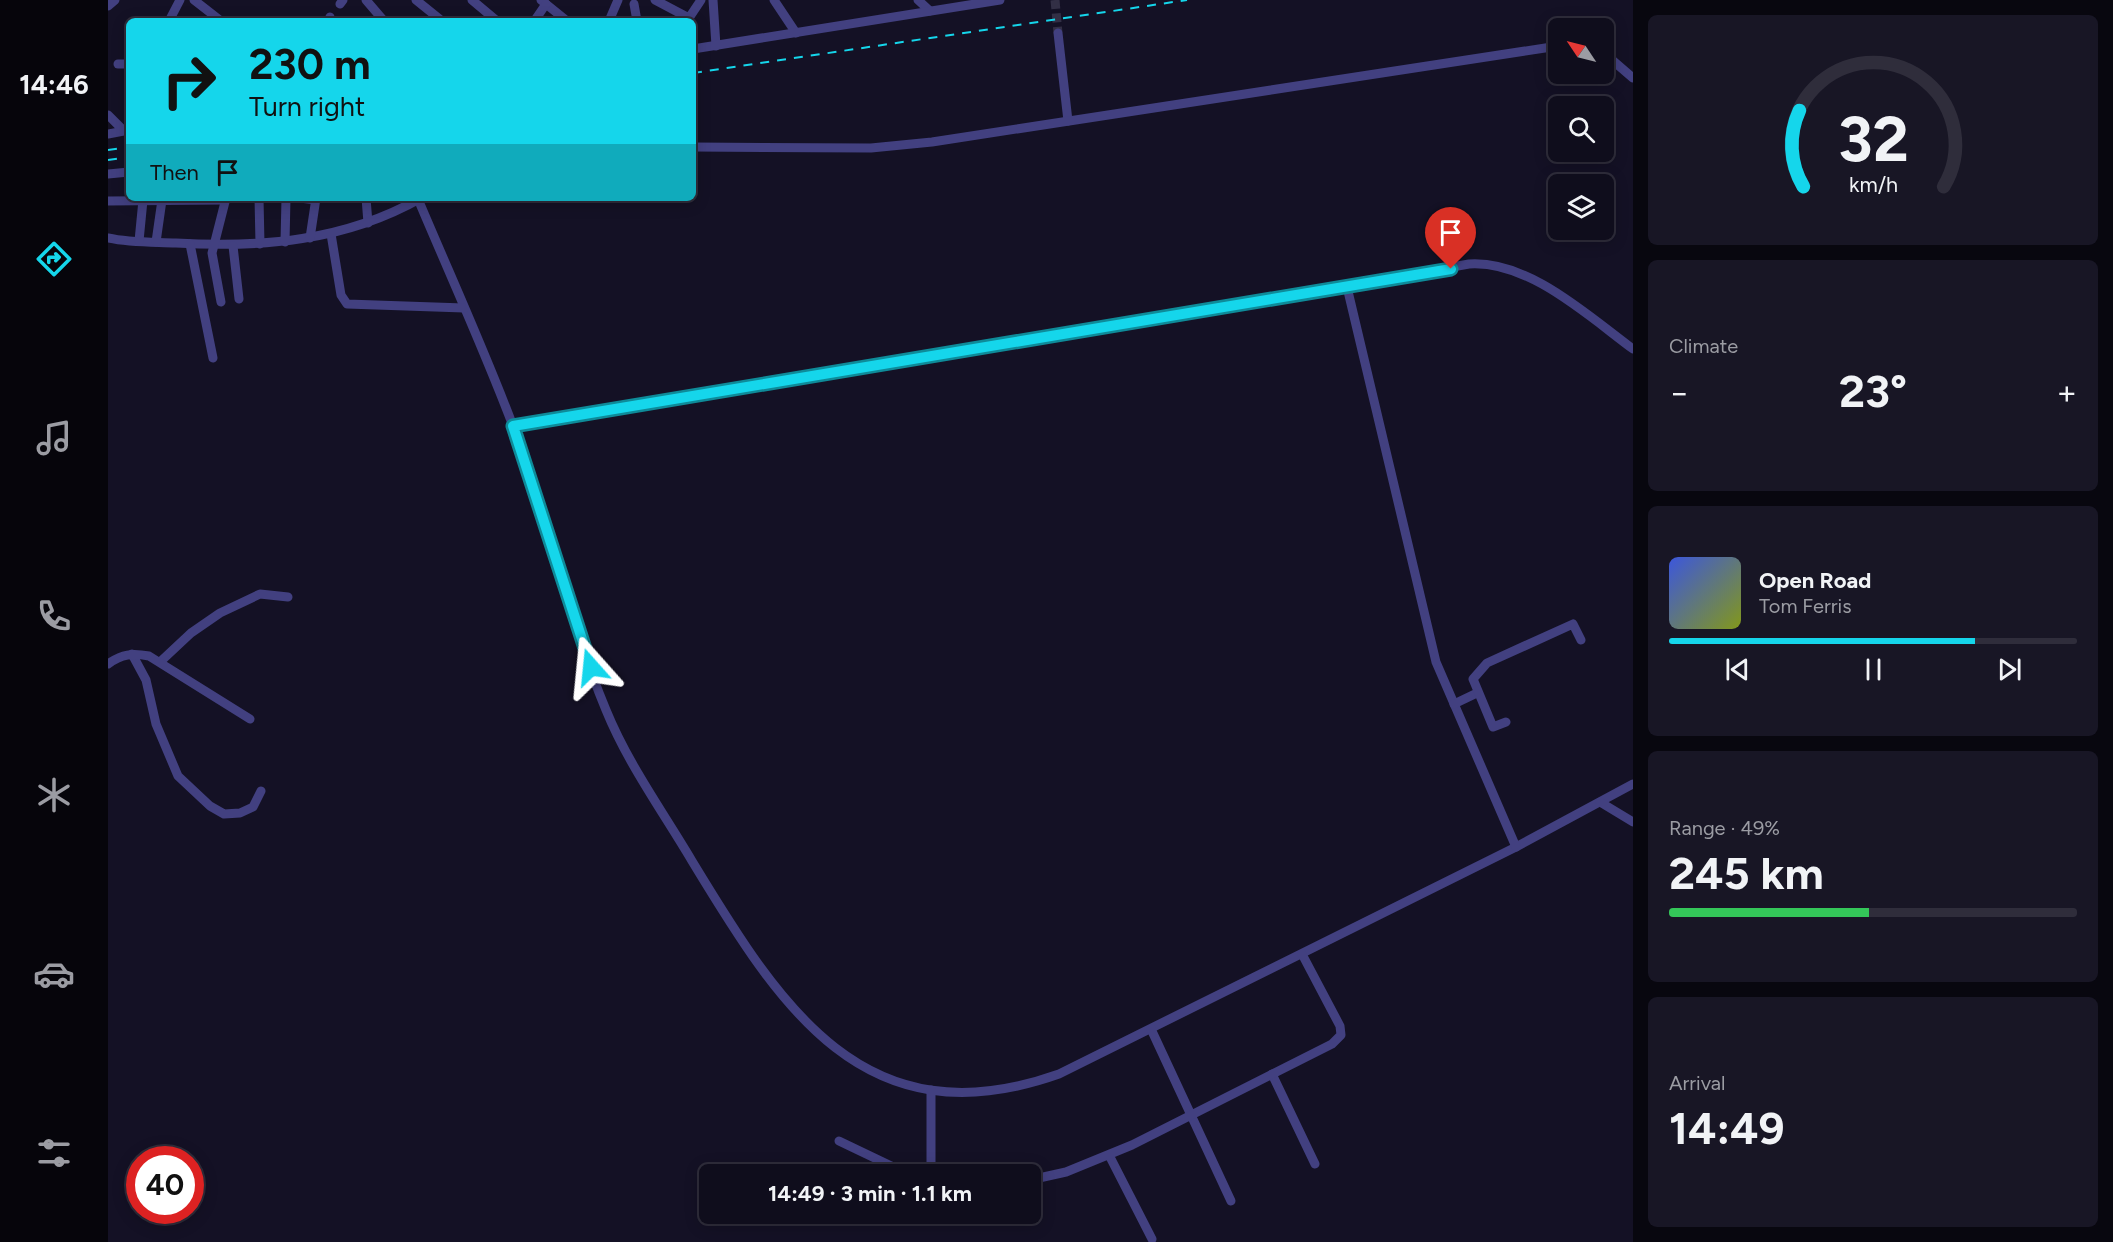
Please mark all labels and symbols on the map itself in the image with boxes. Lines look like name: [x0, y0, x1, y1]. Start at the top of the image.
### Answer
north arrow: [1548, 18, 1614, 84]
pin: [1425, 207, 1476, 269]
position arrow: [559, 635, 623, 699]
speed limit sign: 40: [126, 1146, 204, 1224]

